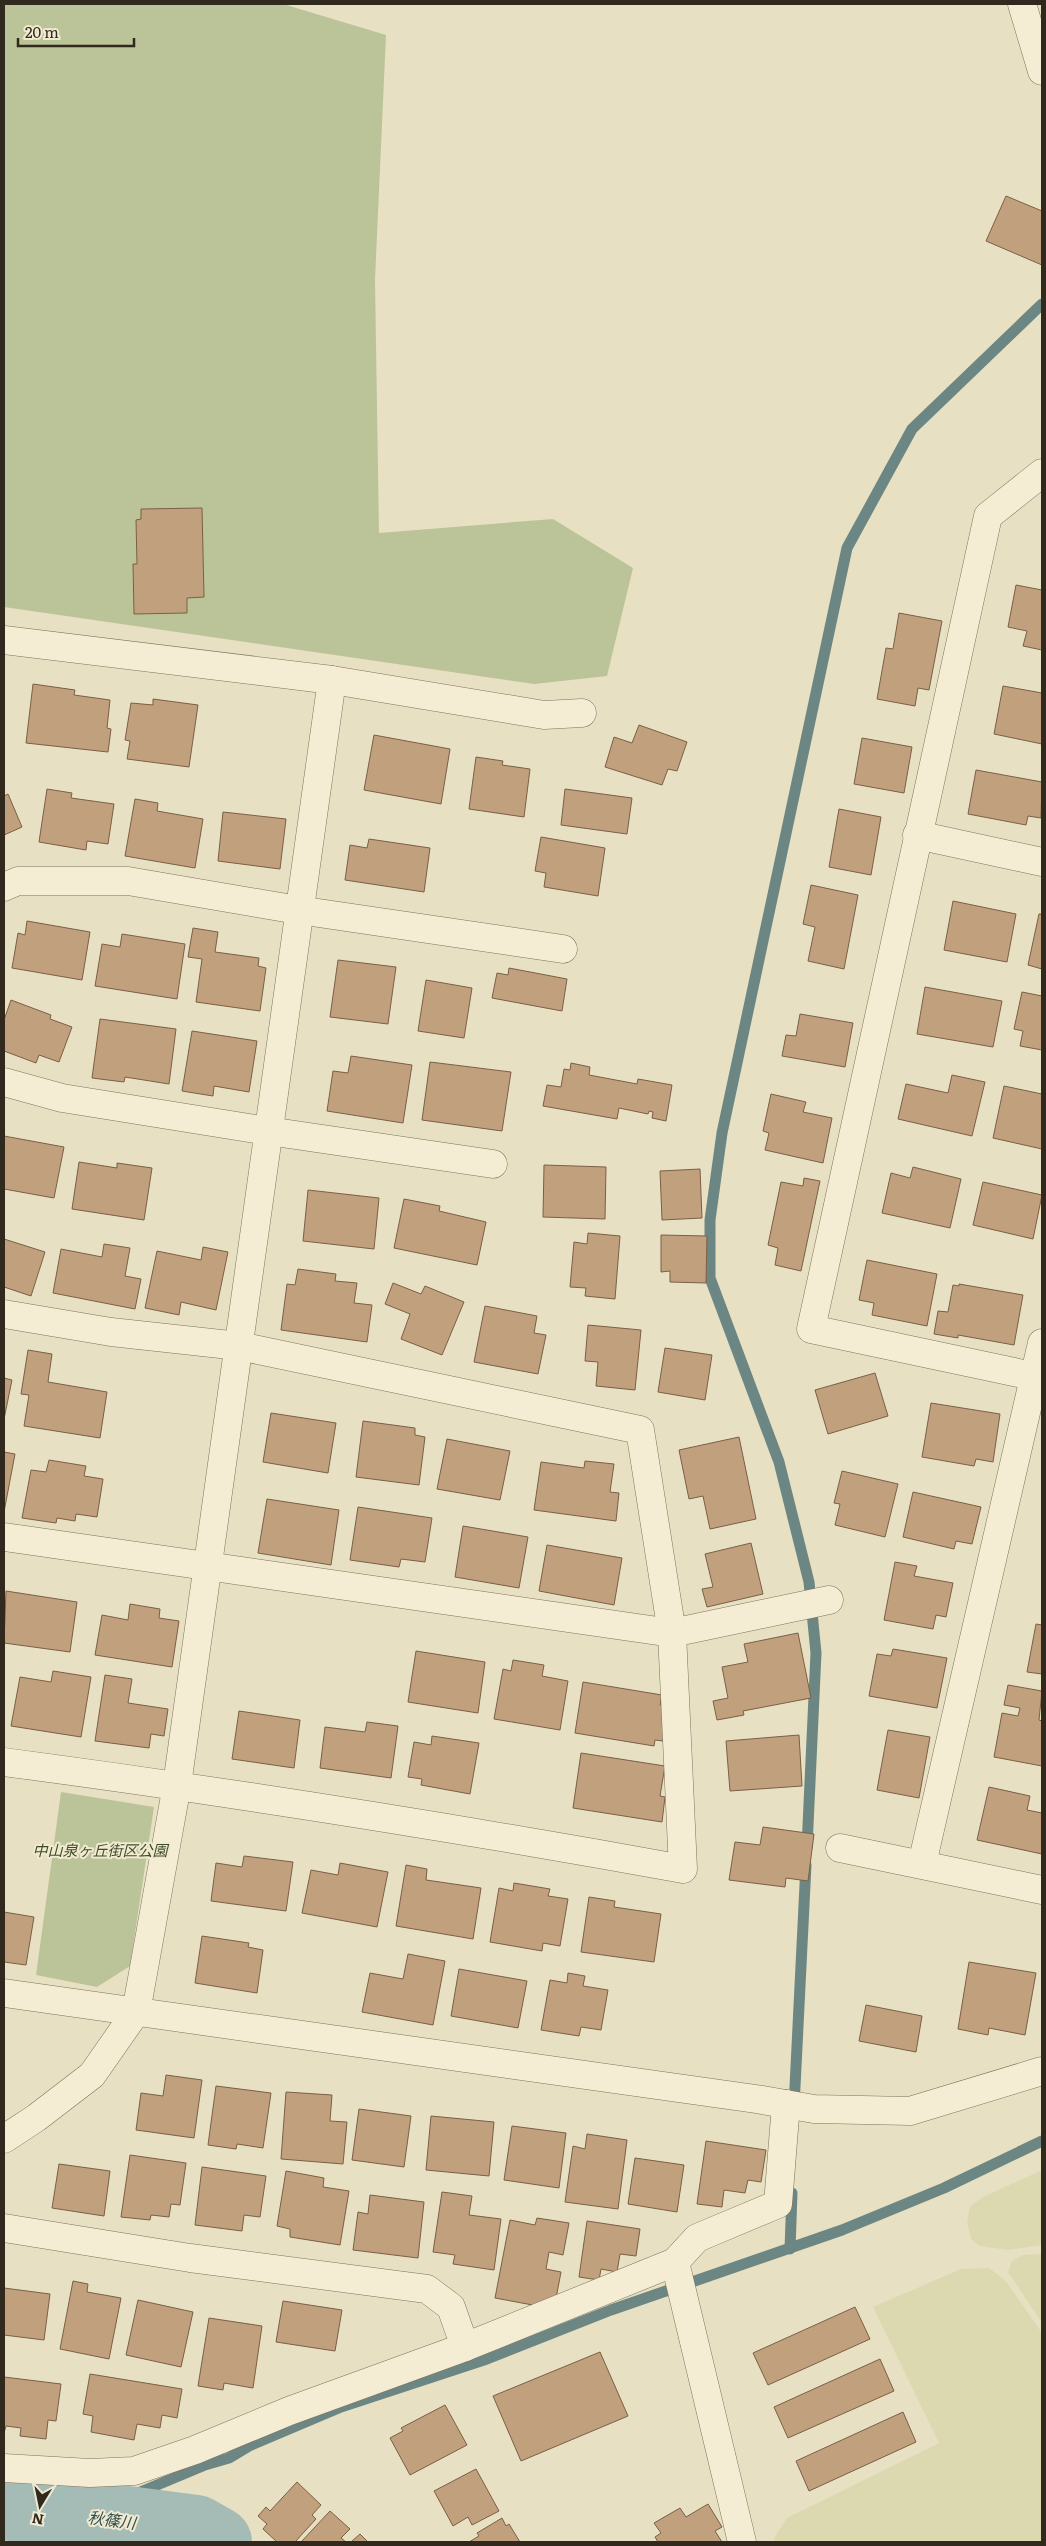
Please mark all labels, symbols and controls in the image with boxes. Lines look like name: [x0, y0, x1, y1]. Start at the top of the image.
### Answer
scale bar: [18, 15, 134, 47]
text: 20 m: [25, 20, 59, 43]
park label: 中山泉ヶ丘街区公園: [32, 1838, 169, 1861]
north arrow: [15, 2481, 65, 2531]
water label: 秋篠川: [87, 2504, 139, 2534]
text: N: [30, 2509, 45, 2531]

